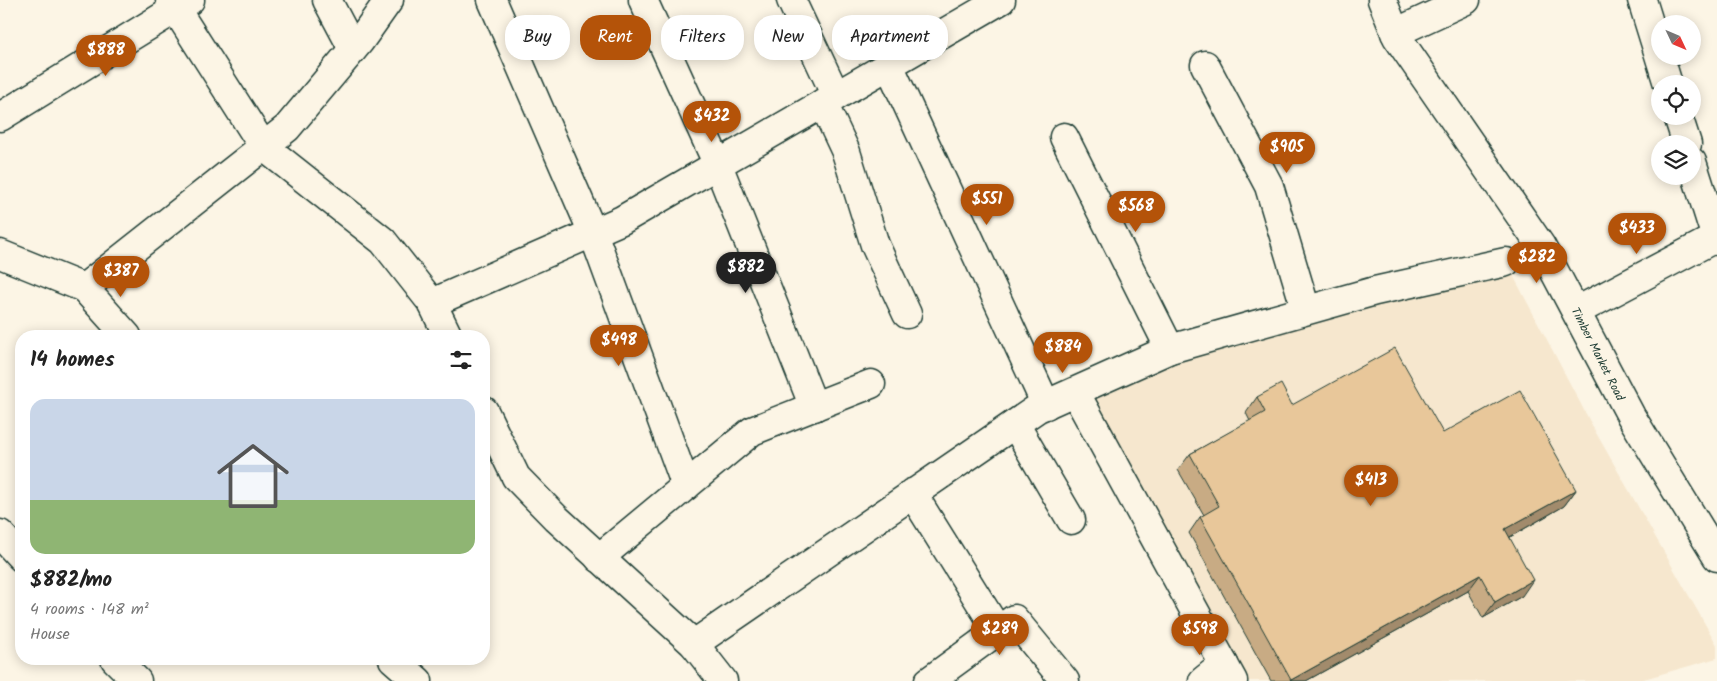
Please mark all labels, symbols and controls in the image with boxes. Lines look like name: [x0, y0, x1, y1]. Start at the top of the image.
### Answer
chip: Buy: [505, 15, 570, 60]
chip: Rent: [580, 15, 651, 60]
chip: Filters: [661, 15, 744, 60]
chip: New: [754, 15, 822, 60]
chip: Apartment: [832, 15, 948, 60]
north arrow: [1651, 15, 1701, 65]
map controls: [1651, 15, 1701, 185]
pin: $888: [76, 34, 136, 77]
text: $888: [87, 38, 125, 63]
button: locate: [1651, 75, 1701, 125]
pin: $432: [682, 100, 742, 143]
text: $432: [694, 104, 730, 129]
pin: $905: [1257, 132, 1317, 174]
text: $905: [1270, 135, 1304, 160]
button: layers: [1651, 135, 1701, 185]
pin: $551: [957, 184, 1017, 226]
text: $551: [972, 187, 1002, 212]
pin: $568: [1106, 190, 1166, 233]
text: $568: [1118, 194, 1154, 219]
pin: $433: [1607, 212, 1667, 255]
text: $433: [1619, 216, 1655, 241]
pin: $282: [1507, 242, 1567, 284]
text: $282: [1518, 245, 1556, 270]
pin: $882: [716, 252, 776, 294]
text: $882: [727, 255, 765, 280]
pin: $387: [91, 256, 151, 298]
text: $387: [103, 259, 139, 284]
street label: Timber Market Road: [1566, 304, 1630, 405]
pin: $498: [589, 324, 649, 367]
text: $498: [601, 328, 637, 353]
pin: $884: [1033, 332, 1093, 374]
text: $884: [1044, 335, 1082, 360]
text: 14 homes: [30, 344, 115, 377]
icon: filters: [447, 346, 475, 374]
icon: home: [208, 431, 298, 521]
pin: $413: [1341, 464, 1401, 507]
text: $413: [1355, 468, 1387, 493]
text: $882/mo: [30, 564, 112, 597]
text: 4 rooms · 148 m²: [30, 597, 149, 622]
pin: $289: [970, 614, 1030, 656]
pin: $598: [1170, 614, 1230, 656]
text: $289: [982, 617, 1018, 642]
text: $598: [1182, 617, 1218, 642]
text: House: [30, 622, 70, 647]

